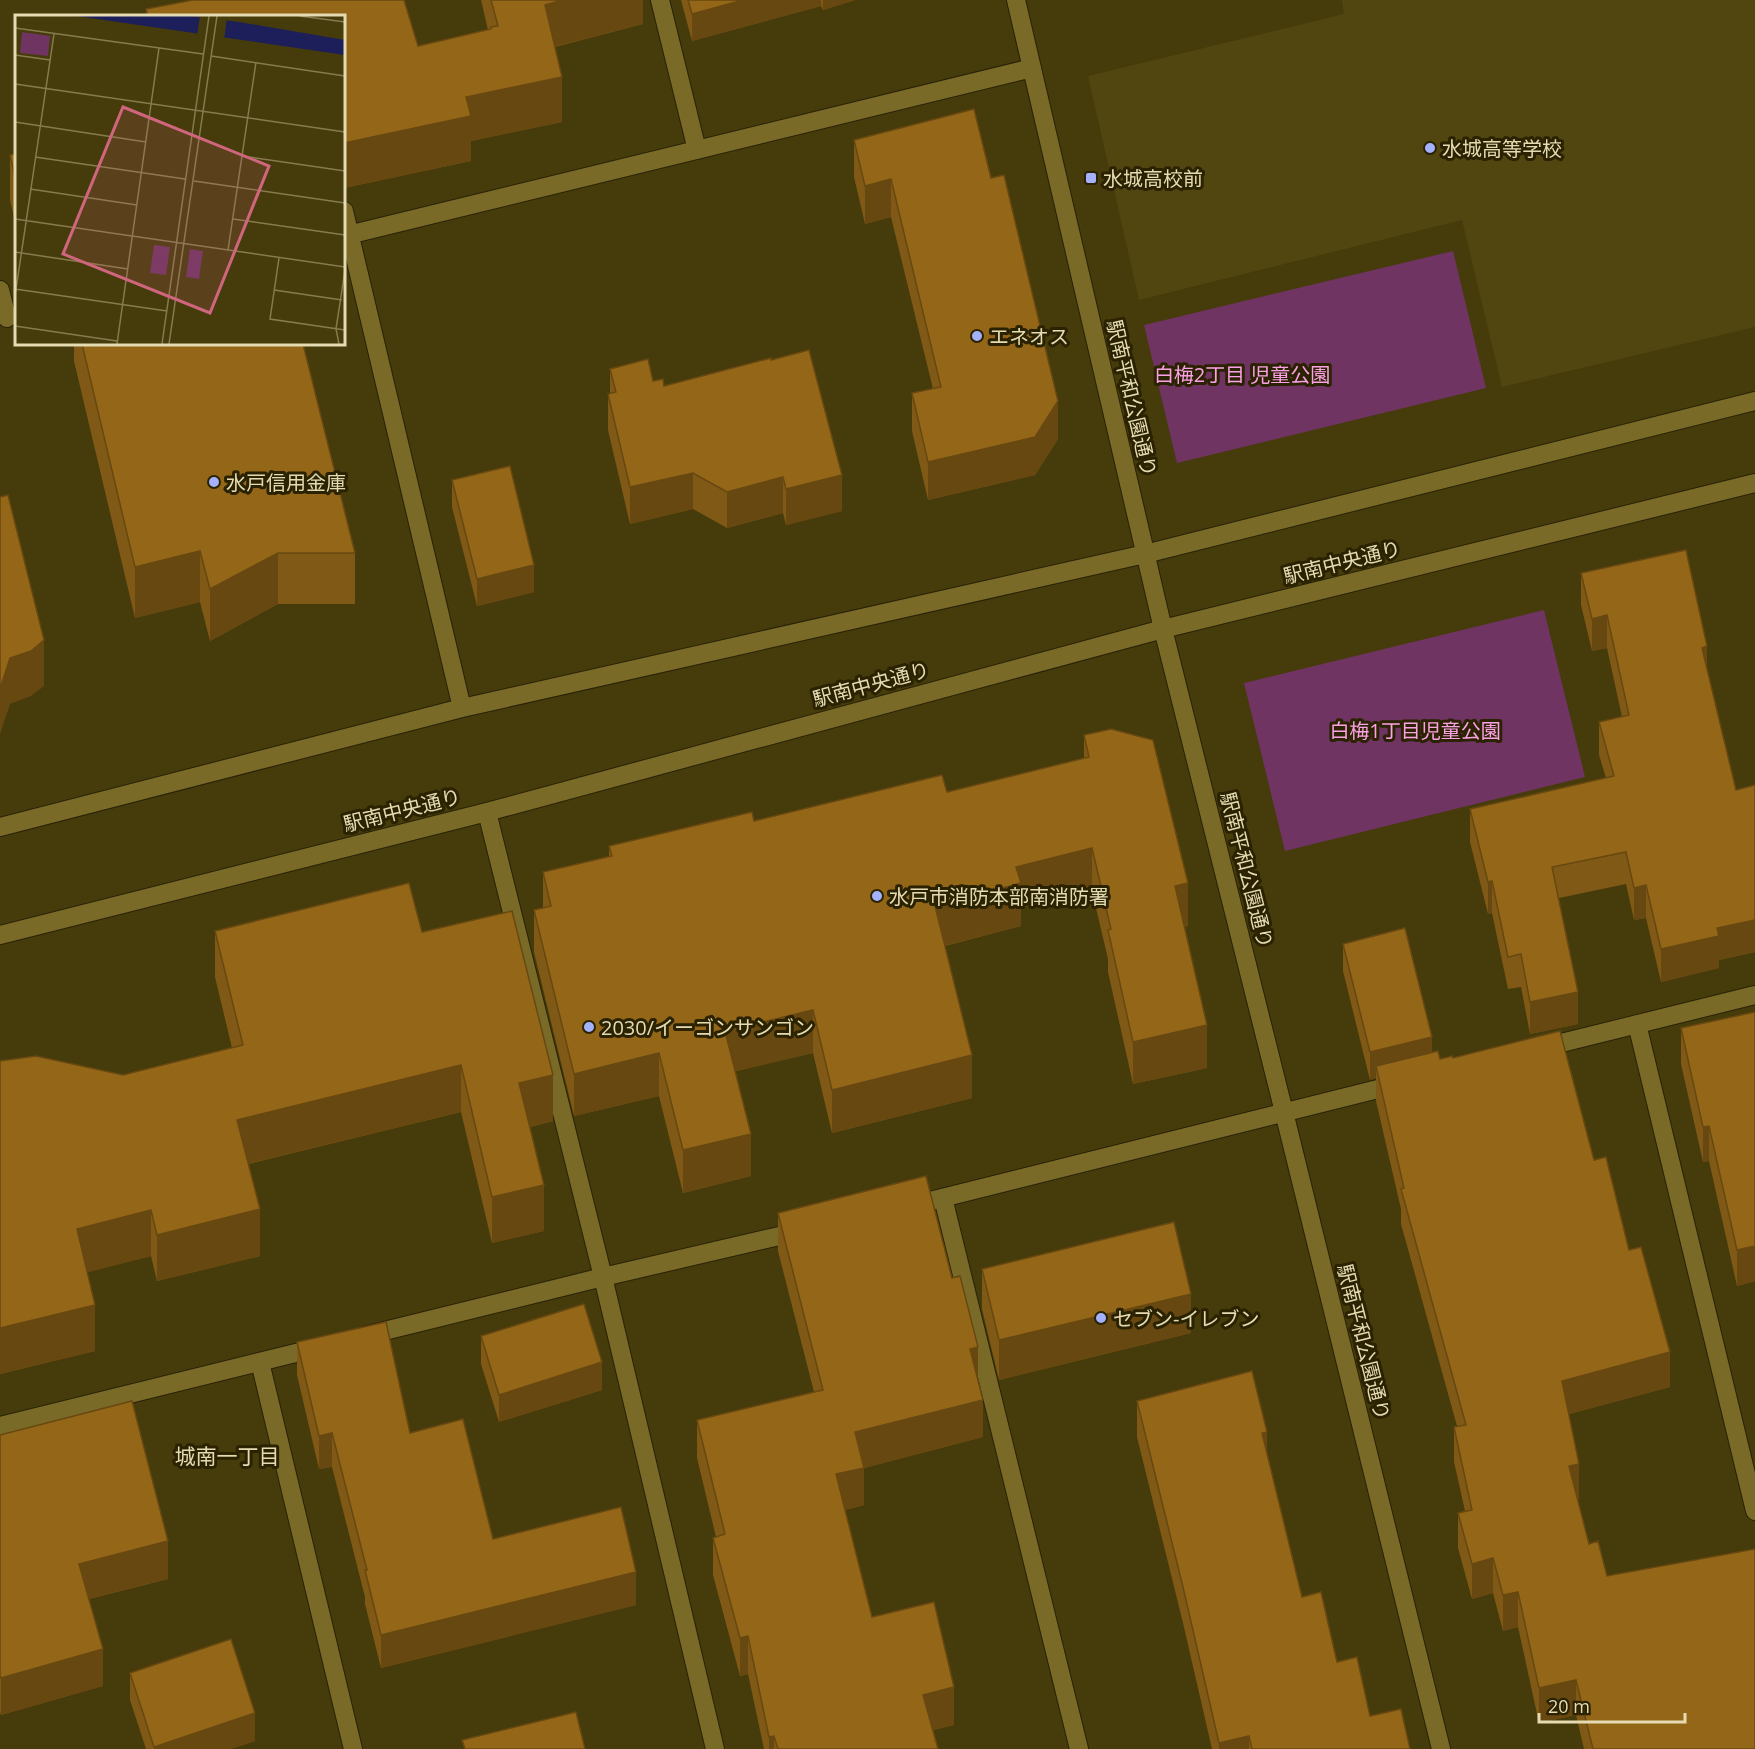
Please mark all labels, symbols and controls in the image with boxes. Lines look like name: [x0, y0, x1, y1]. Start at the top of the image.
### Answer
inset map: [15, 15, 345, 345]
place label: 水城高等学校: [1442, 135, 1562, 162]
marker: 水城高等学校: [1423, 141, 1437, 155]
place label: 水城高校前: [1103, 165, 1203, 192]
marker: 水城高校前: [1084, 171, 1098, 185]
street label: 駅南平和公園通り: [1101, 317, 1163, 479]
place label: エネオス: [989, 323, 1069, 350]
marker: エネオス: [970, 329, 984, 343]
park label: 白梅2丁目 児童公園: [1154, 361, 1330, 388]
place label: 水戸信用金庫: [226, 469, 346, 496]
marker: 水戸信用金庫: [207, 475, 221, 489]
street label: 駅南中央通り: [1281, 534, 1403, 590]
street label: 駅南中央通り: [810, 655, 932, 713]
park label: 白梅1丁目児童公園: [1329, 717, 1501, 744]
street label: 駅南中央通り: [341, 782, 463, 838]
street label: 駅南平和公園通り: [1215, 789, 1279, 951]
place label: 水戸市消防本部南消防署: [889, 883, 1109, 910]
marker: 水戸市消防本部南消防署: [870, 889, 884, 903]
place label: 2030/イーゴンサンゴン: [601, 1014, 814, 1041]
marker: 2030/イーゴンサンゴン: [582, 1020, 596, 1034]
street label: 駅南平和公園通り: [1332, 1261, 1396, 1423]
place label: セブン-イレブン: [1113, 1305, 1259, 1332]
marker: セブン-イレブン: [1094, 1311, 1108, 1325]
district label: 城南一丁目: [175, 1442, 280, 1470]
scale bar: [1539, 1686, 1684, 1724]
text: 20 m: [1548, 1694, 1590, 1718]

